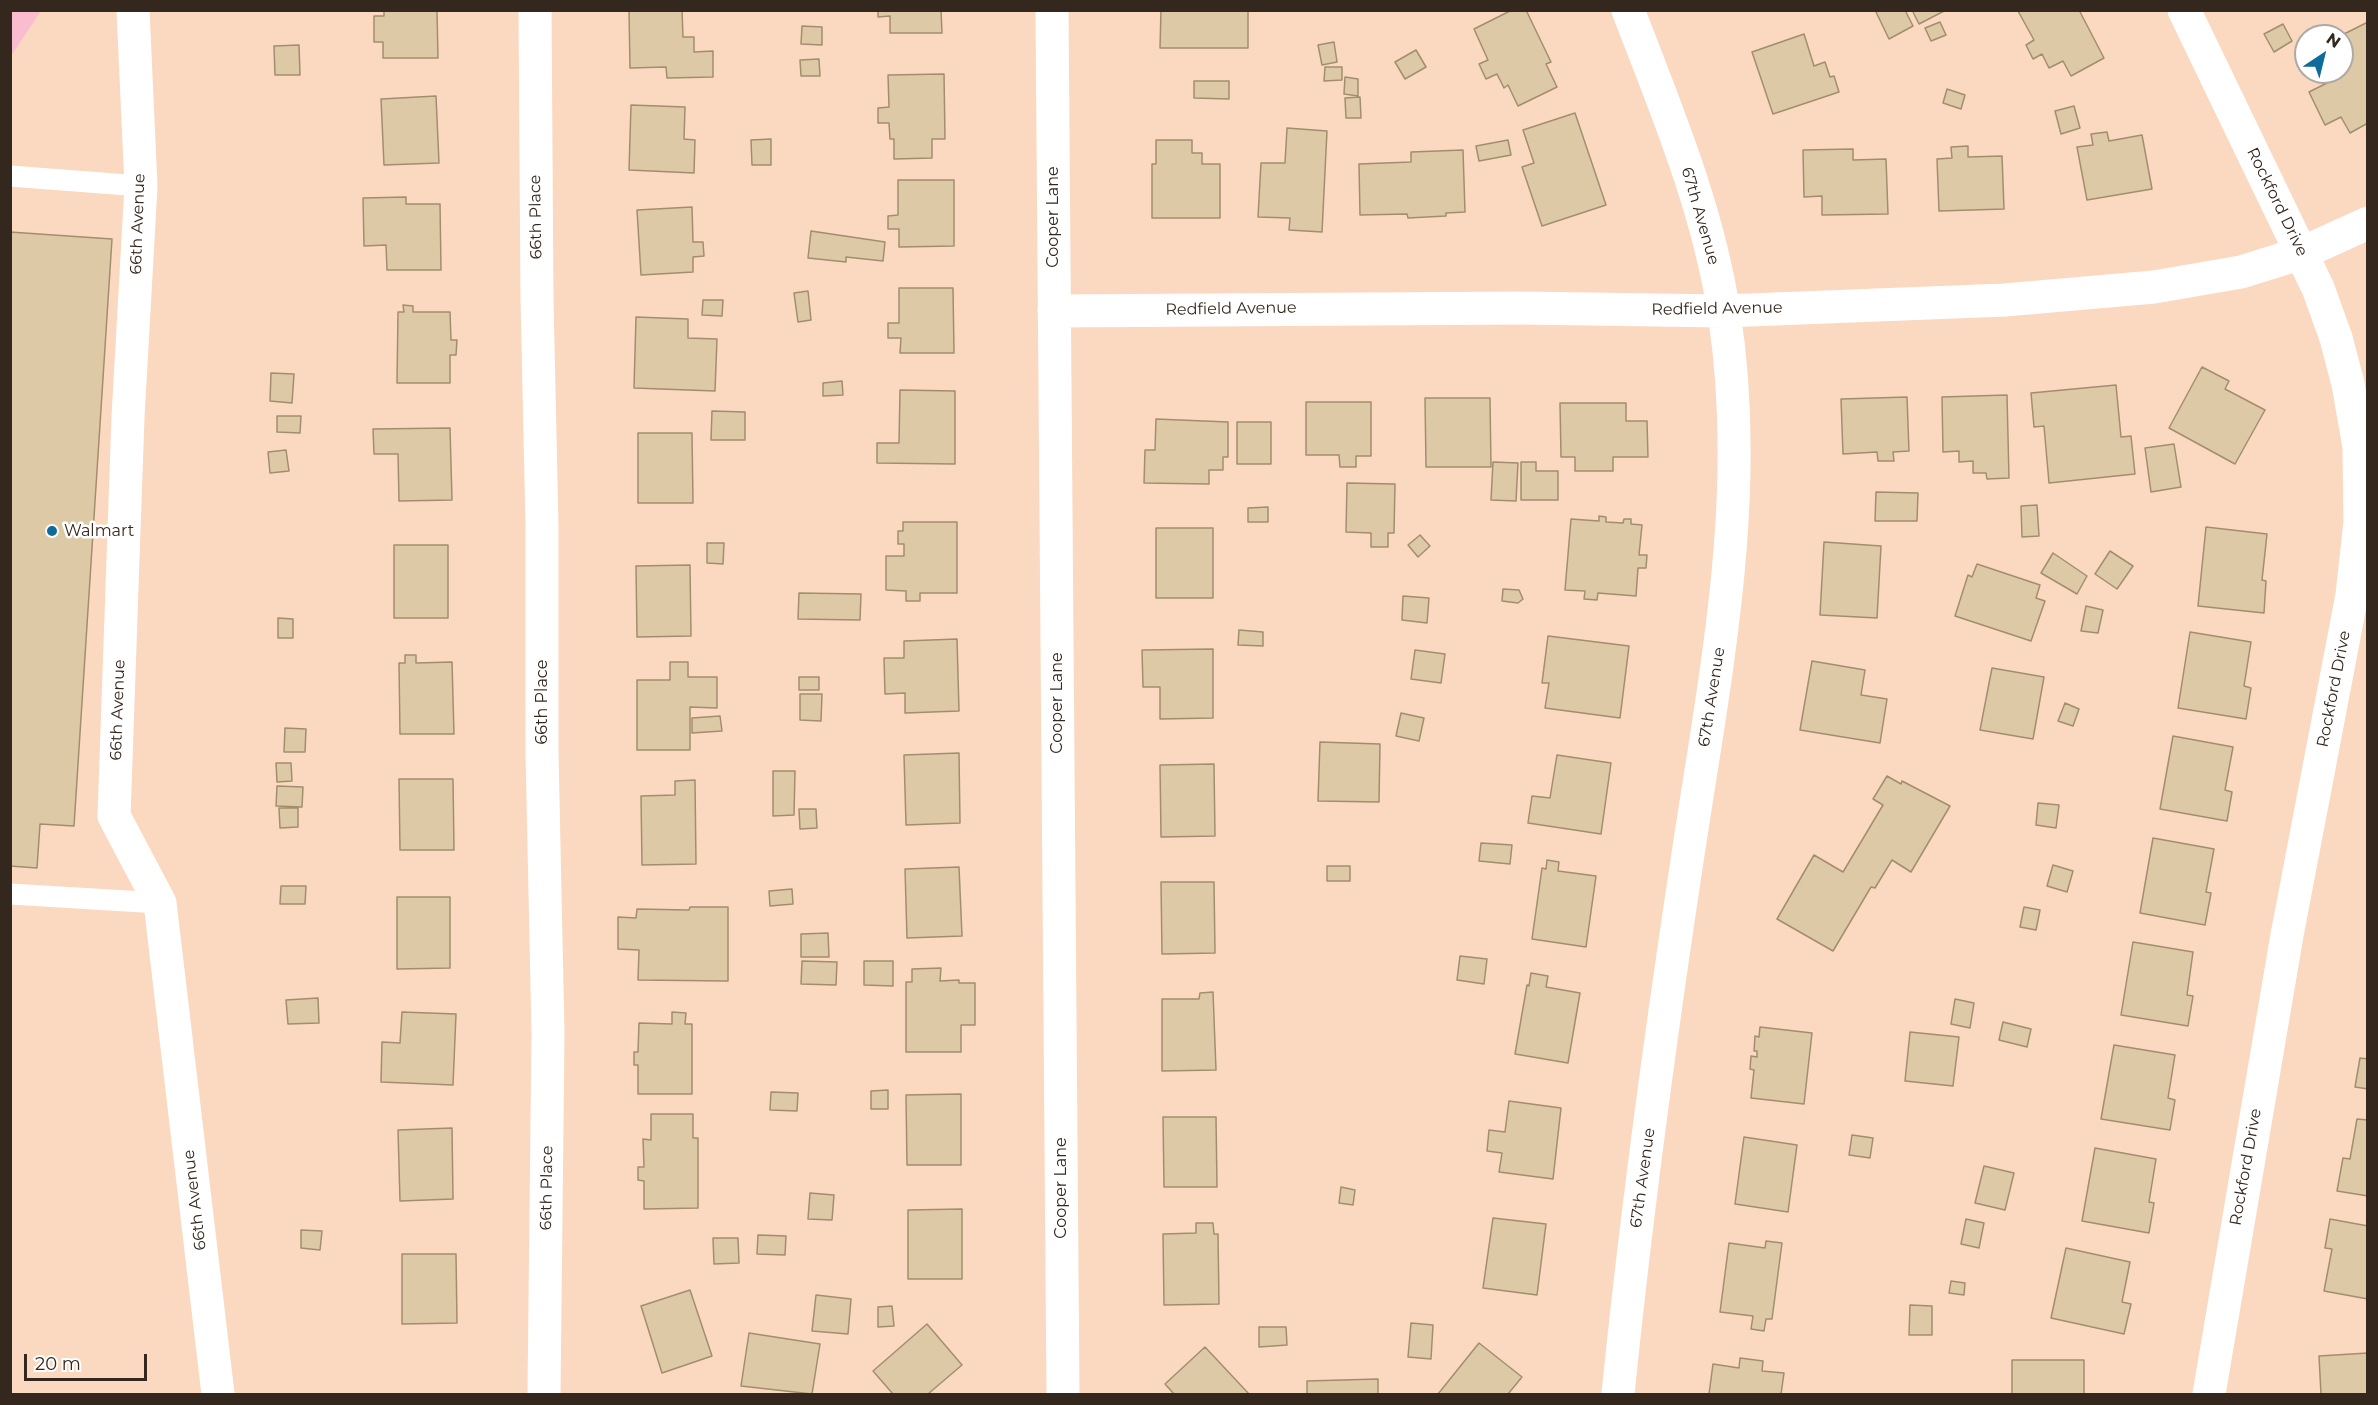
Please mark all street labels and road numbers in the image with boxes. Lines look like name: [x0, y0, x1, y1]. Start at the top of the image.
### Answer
street label: Rockford Drive: [2242, 145, 2312, 259]
street label: 67th Avenue: [1677, 165, 1723, 267]
street label: Cooper Lane: [1043, 166, 1063, 268]
street label: 66th Avenue: [127, 173, 149, 275]
street label: 66th Place: [526, 174, 546, 260]
street label: Redfield Avenue: [1165, 298, 1297, 320]
street label: Redfield Avenue: [1651, 298, 1783, 320]
street label: Rockford Drive: [2313, 629, 2355, 749]
street label: 67th Avenue: [1695, 646, 1729, 748]
street label: Cooper Lane: [1047, 652, 1067, 754]
street label: 66th Avenue: [107, 659, 129, 761]
street label: 66th Place: [532, 660, 552, 744]
street label: Rockford Drive: [2226, 1107, 2266, 1227]
street label: 67th Avenue: [1626, 1127, 1660, 1229]
street label: Cooper Lane: [1051, 1137, 1071, 1239]
street label: 66th Place: [537, 1145, 557, 1231]
street label: 66th Avenue: [179, 1149, 211, 1251]

